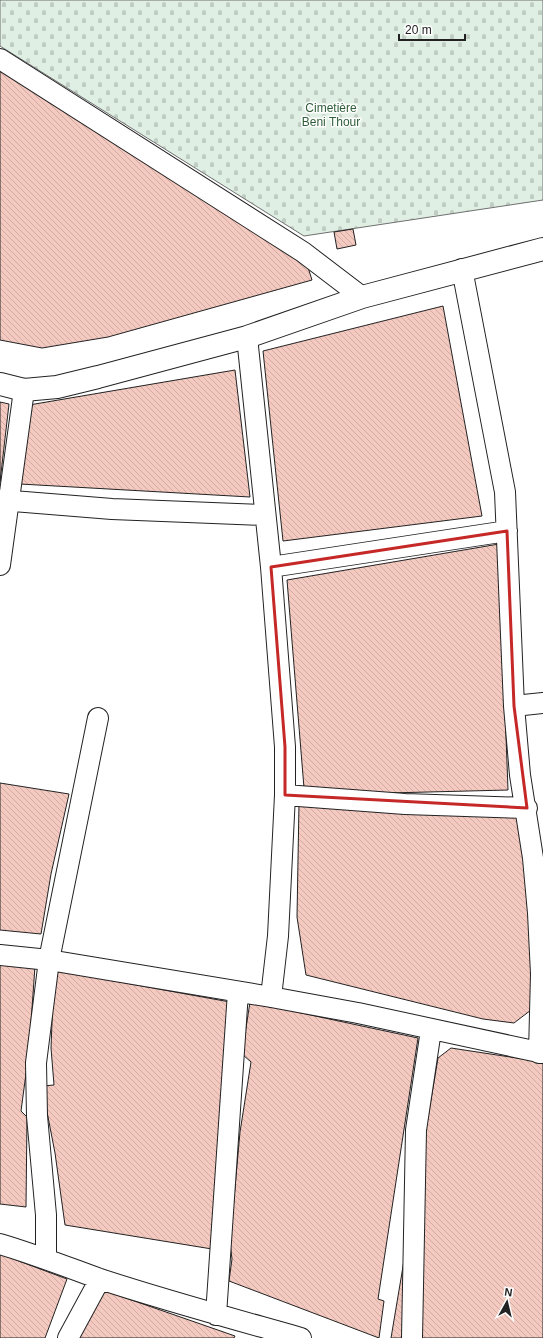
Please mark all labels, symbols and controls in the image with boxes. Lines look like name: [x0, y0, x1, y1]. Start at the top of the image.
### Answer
scale bar: [399, 16, 465, 42]
text: 20 m: [405, 23, 432, 37]
park label: Cimetière Beni Thour: [302, 101, 360, 129]
north arrow: [487, 1282, 527, 1322]
text: N: [504, 1286, 513, 1299]

